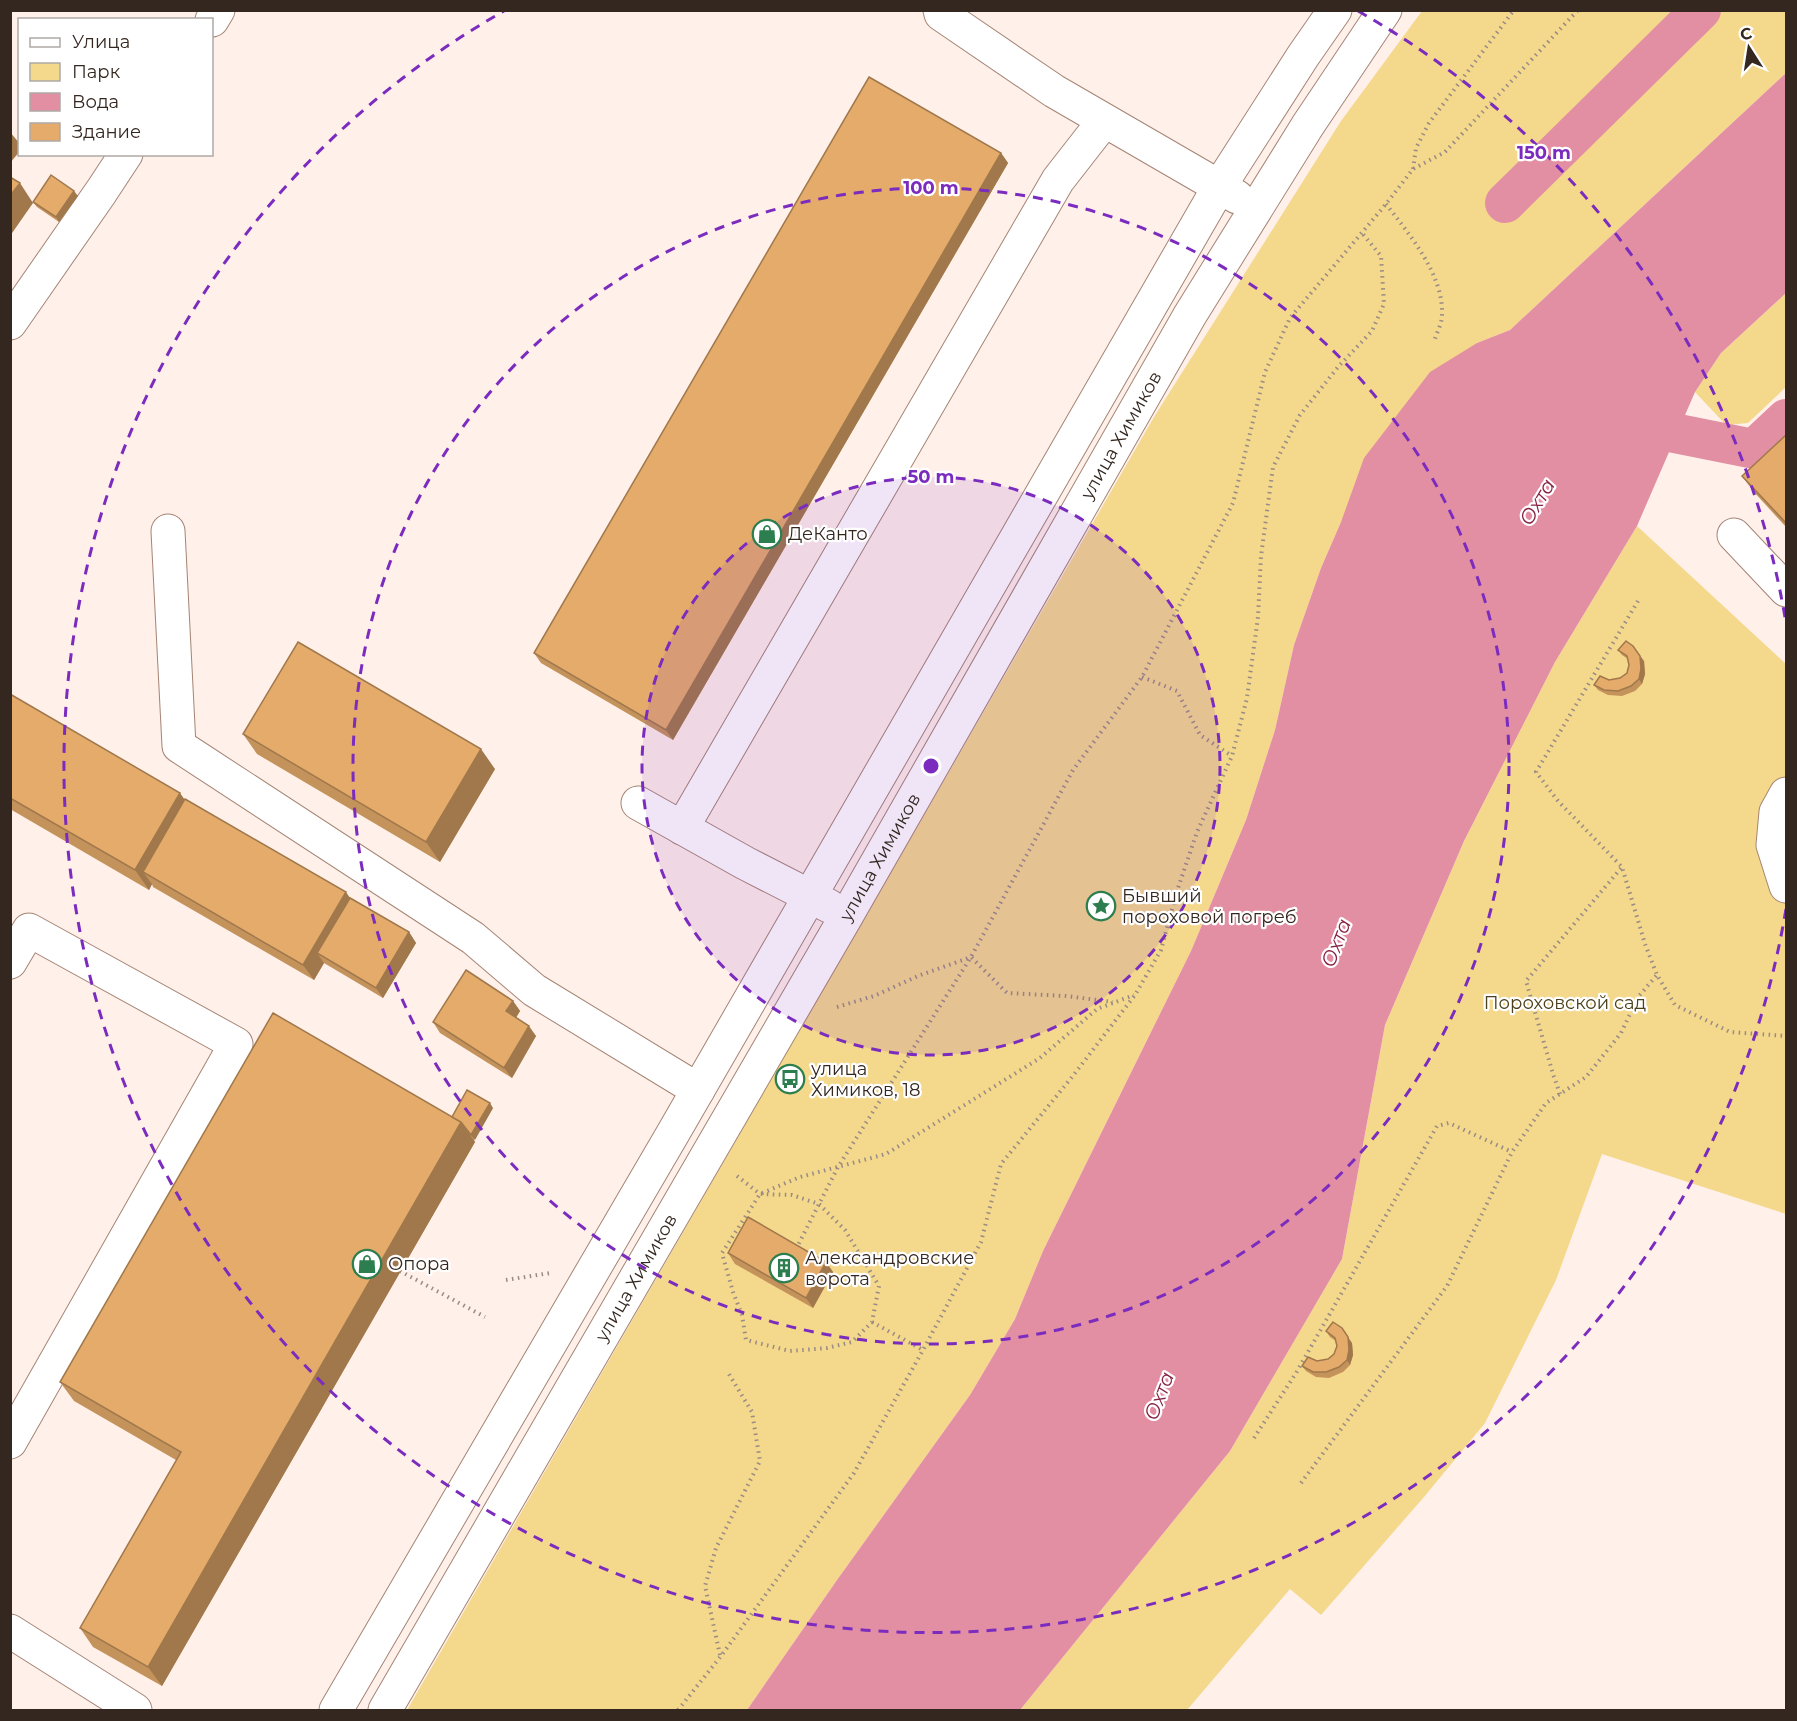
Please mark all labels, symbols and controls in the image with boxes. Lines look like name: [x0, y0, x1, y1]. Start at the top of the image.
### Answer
legend: [18, 18, 213, 156]
north arrow: [1719, 18, 1779, 78]
text: С: [1738, 23, 1754, 44]
text: Улица: [72, 31, 130, 53]
text: Парк: [72, 61, 121, 83]
text: Вода: [72, 91, 119, 113]
text: Здание: [72, 121, 141, 143]
text: 150 m: [1517, 142, 1571, 164]
text: 100 m: [903, 177, 959, 199]
street label: улица Химиков: [1075, 367, 1167, 504]
text: 50 m: [908, 466, 954, 488]
water label: Охта: [1514, 474, 1560, 530]
shop icon: ДеКанто: [751, 518, 783, 550]
place label: ДеКанто: [788, 523, 868, 545]
centre of rings: [921, 756, 941, 776]
street label: улица Химиков: [834, 789, 925, 926]
place label: Бывший пороховой погреб: [1122, 885, 1297, 928]
place icon: Бывший пороховой погреб: [1085, 890, 1117, 922]
water label: Охта: [1316, 915, 1356, 971]
park label: Пороховской сад: [1484, 992, 1647, 1014]
place label: улица Химиков, 18: [810, 1058, 921, 1101]
bus stop icon: улица Химиков, 18: [774, 1063, 806, 1095]
street label: улица Химиков: [590, 1210, 682, 1346]
place label: Александровские ворота: [805, 1247, 974, 1290]
shop icon: Опора: [351, 1248, 383, 1280]
building icon: Александровские ворота: [768, 1252, 800, 1284]
place label: Опора: [388, 1253, 450, 1275]
water label: Охта: [1139, 1368, 1179, 1424]

